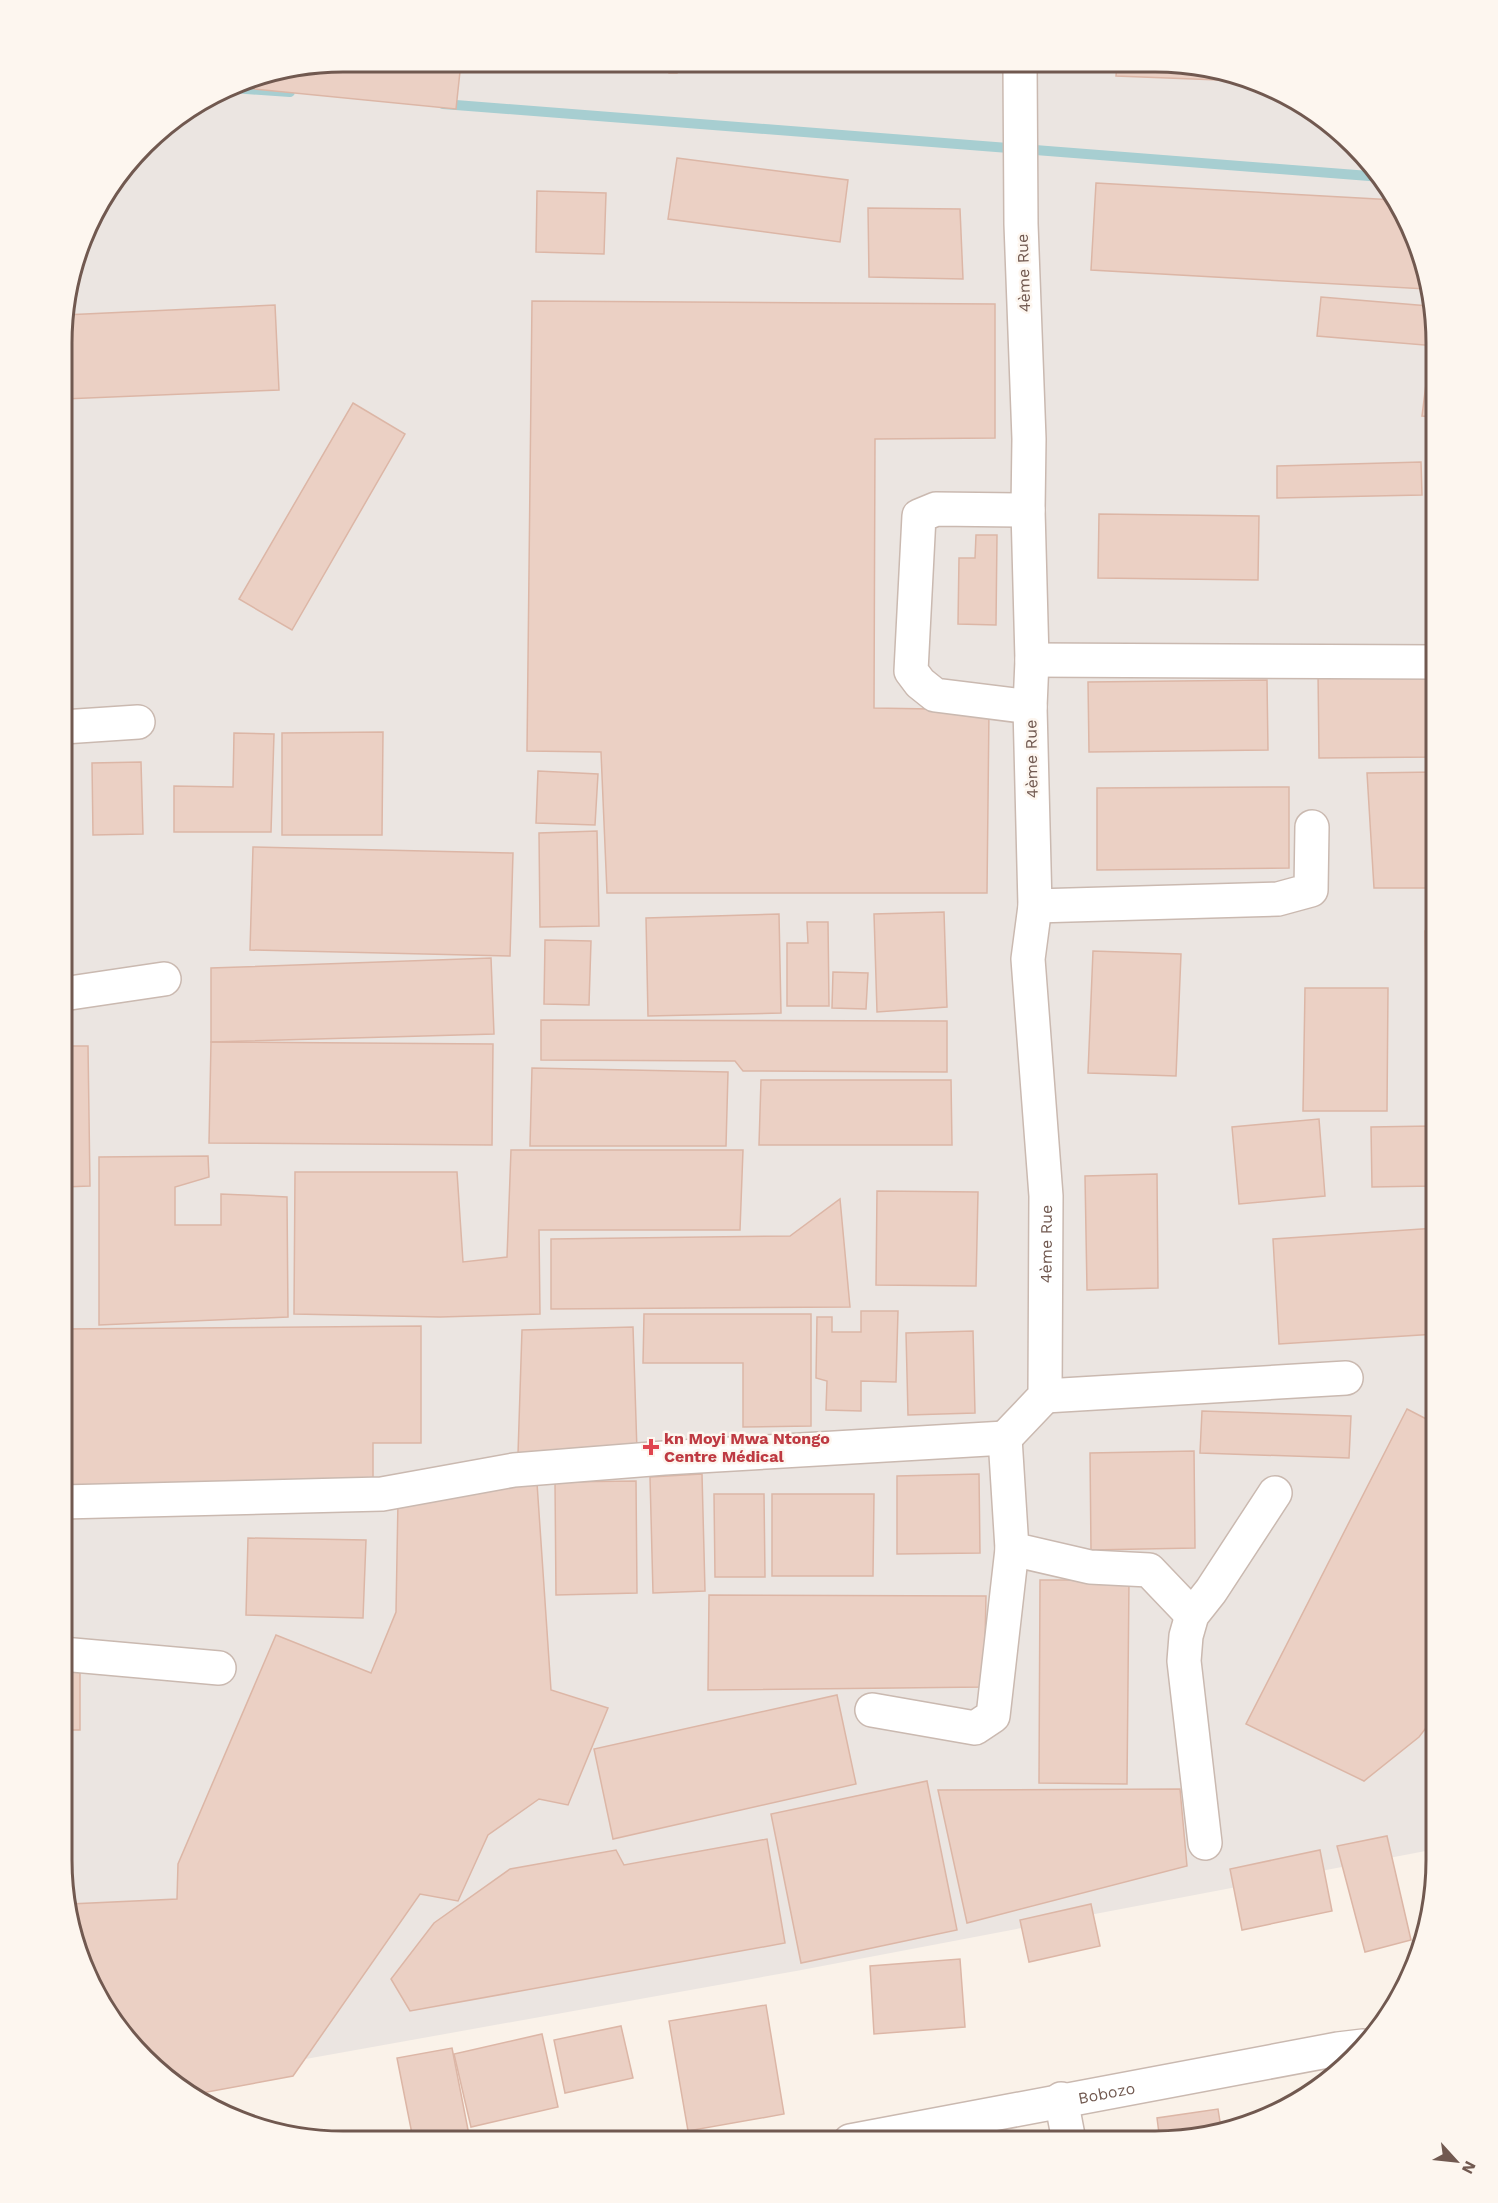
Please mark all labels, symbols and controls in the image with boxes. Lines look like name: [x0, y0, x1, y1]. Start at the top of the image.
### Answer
street label: 4ème Rue: [1013, 233, 1034, 313]
street label: 4ème Rue: [1021, 720, 1042, 798]
street label: 4ème Rue: [1037, 1205, 1056, 1283]
place label: kn Moyi Mwa Ntongo Centre Médical: [664, 1429, 830, 1466]
marker: kn Moyi Mwa Ntongo Centre Médical: [642, 1438, 660, 1456]
street label: Bobozo: [1077, 2078, 1137, 2108]
north arrow: [1426, 2131, 1486, 2191]
text: N: [1458, 2158, 1480, 2177]

